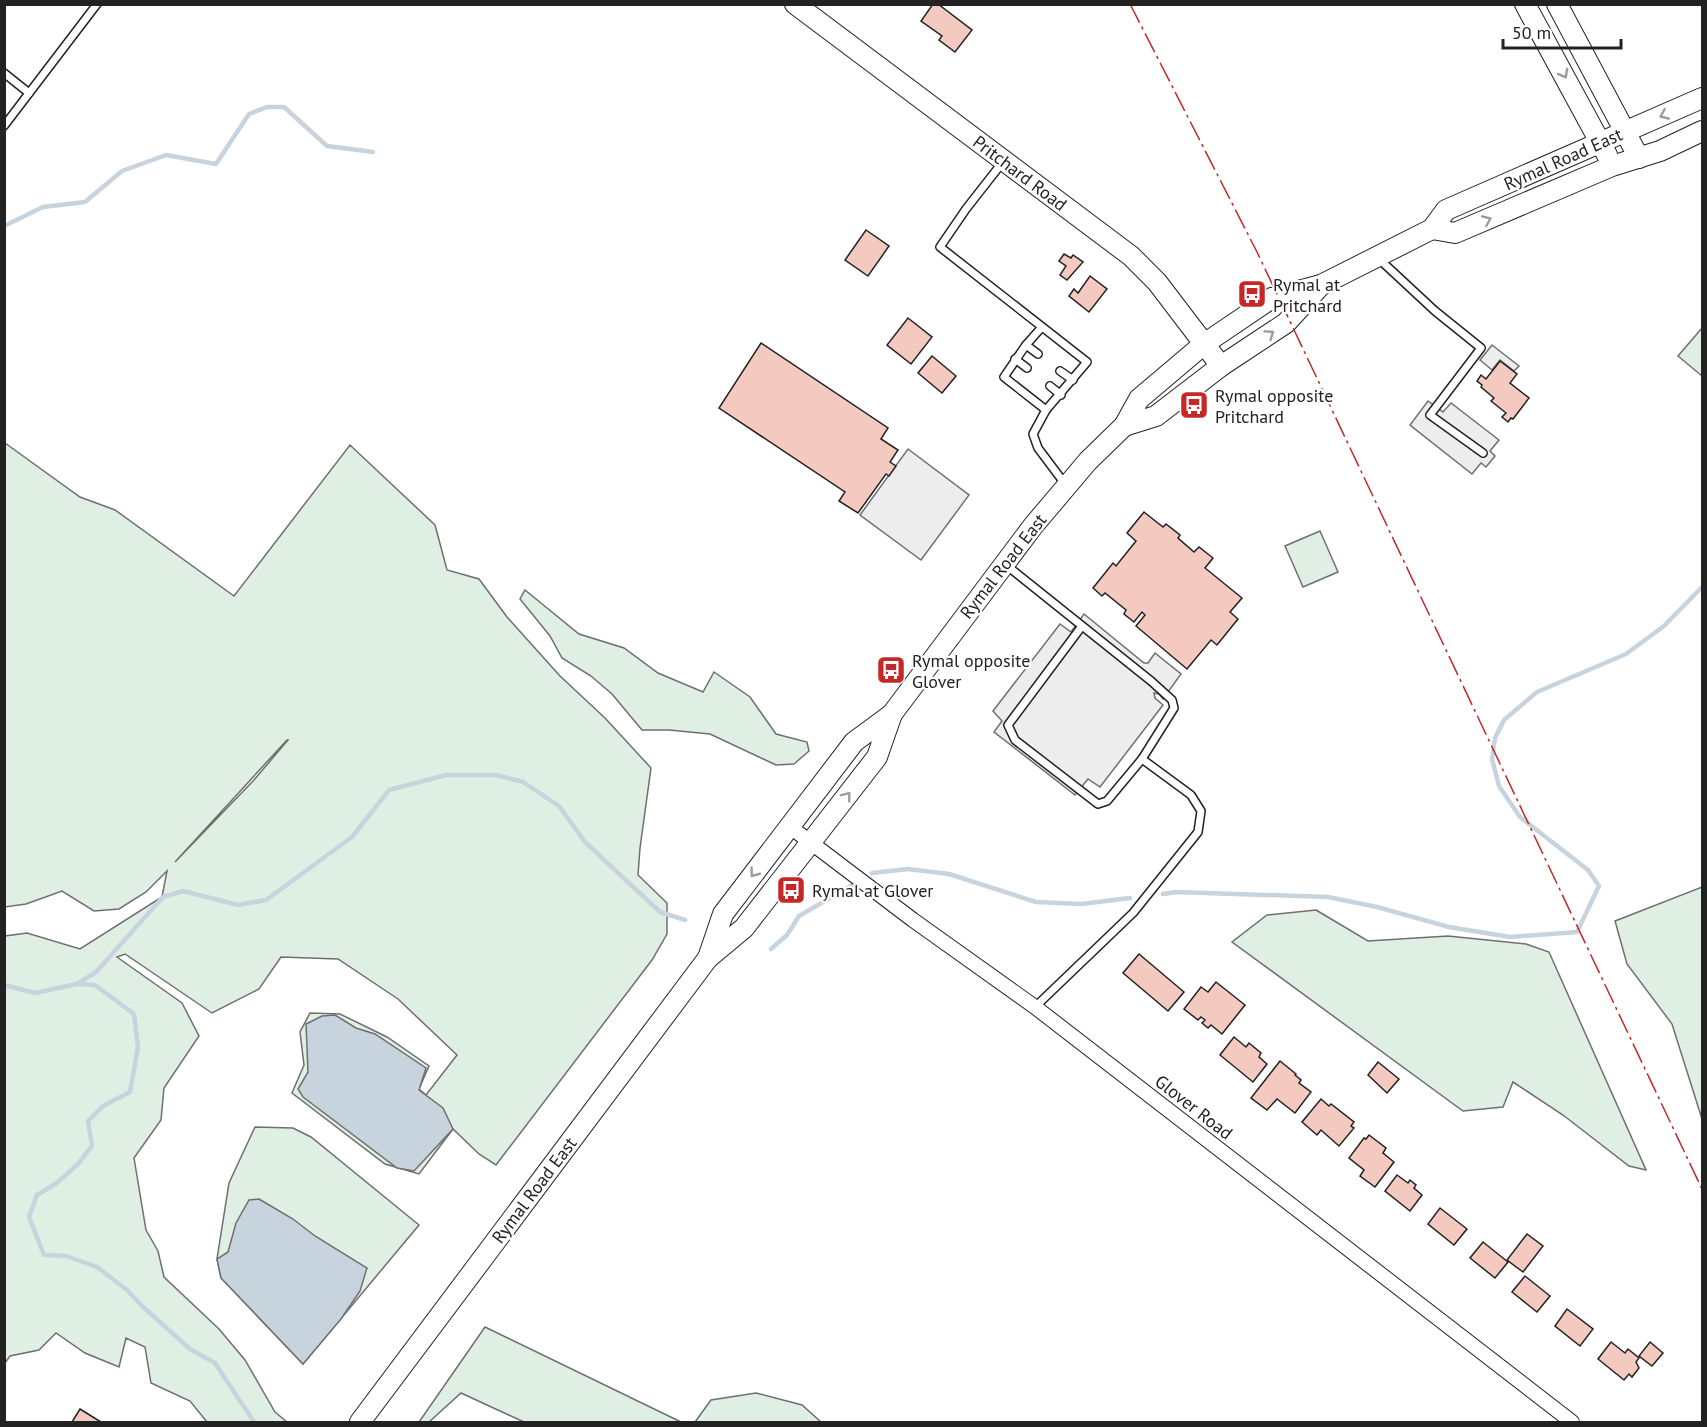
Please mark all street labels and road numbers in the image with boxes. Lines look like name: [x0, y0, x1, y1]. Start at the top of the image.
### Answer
street label: Rymal Road East: [1500, 123, 1626, 195]
street label: Pritchard Road: [968, 130, 1072, 216]
street label: Rymal Road East: [955, 509, 1051, 623]
street label: Glover Road: [1151, 1070, 1237, 1144]
street label: Rymal Road East: [487, 1132, 581, 1248]

